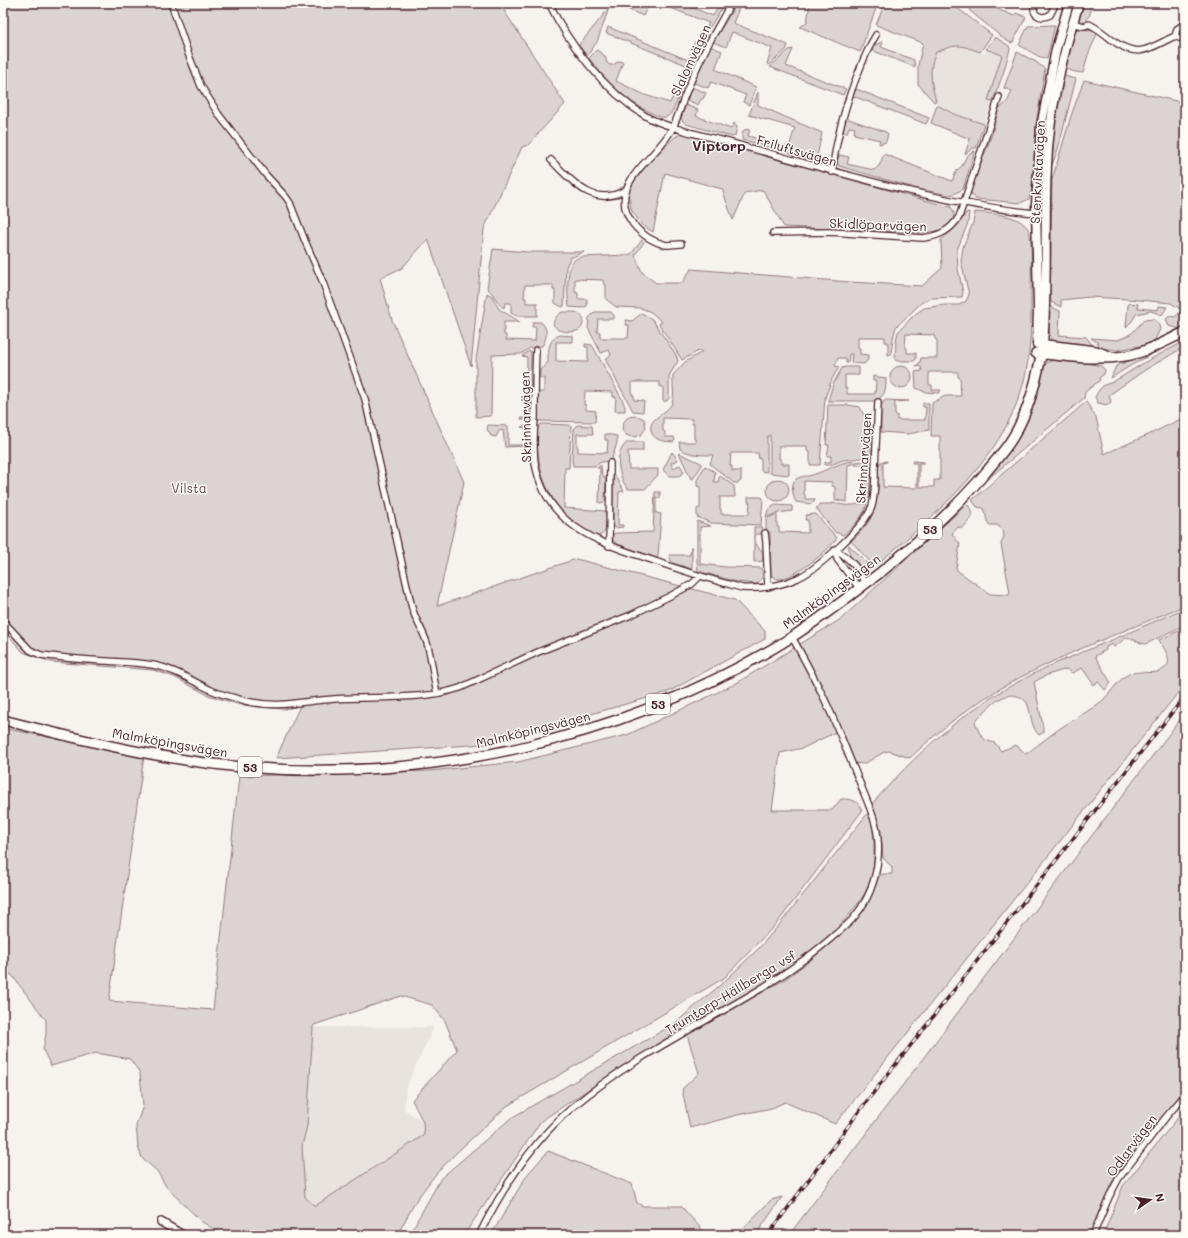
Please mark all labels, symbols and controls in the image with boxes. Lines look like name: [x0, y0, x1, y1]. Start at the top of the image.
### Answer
street label: Slalomvägen: [666, 21, 714, 99]
street label: Stenkvistavägen: [1026, 120, 1048, 224]
street label: Friluftsvägen: [755, 130, 839, 170]
district label: Viptorp: [692, 136, 746, 155]
street label: Skidlöparvägen: [829, 214, 927, 234]
street label: Skrinnarvägen: [516, 371, 534, 463]
street label: Skrinnarvägen: [851, 412, 875, 504]
park label: Vilsta: [171, 479, 207, 496]
road number: 53: [918, 519, 942, 539]
street label: Malmköpingsvägen: [779, 550, 883, 632]
road number: 53: [646, 694, 670, 714]
street label: Malmköpingsvägen: [474, 707, 592, 751]
street label: Malmköpingsvägen: [111, 723, 229, 761]
road number: 53: [238, 757, 262, 777]
street label: Trumtorp-Hällberga vsf: [662, 946, 799, 1038]
street label: Odlarvägen: [1102, 1110, 1160, 1180]
north arrow: [1130, 1180, 1170, 1220]
text: N: [1152, 1192, 1168, 1203]

